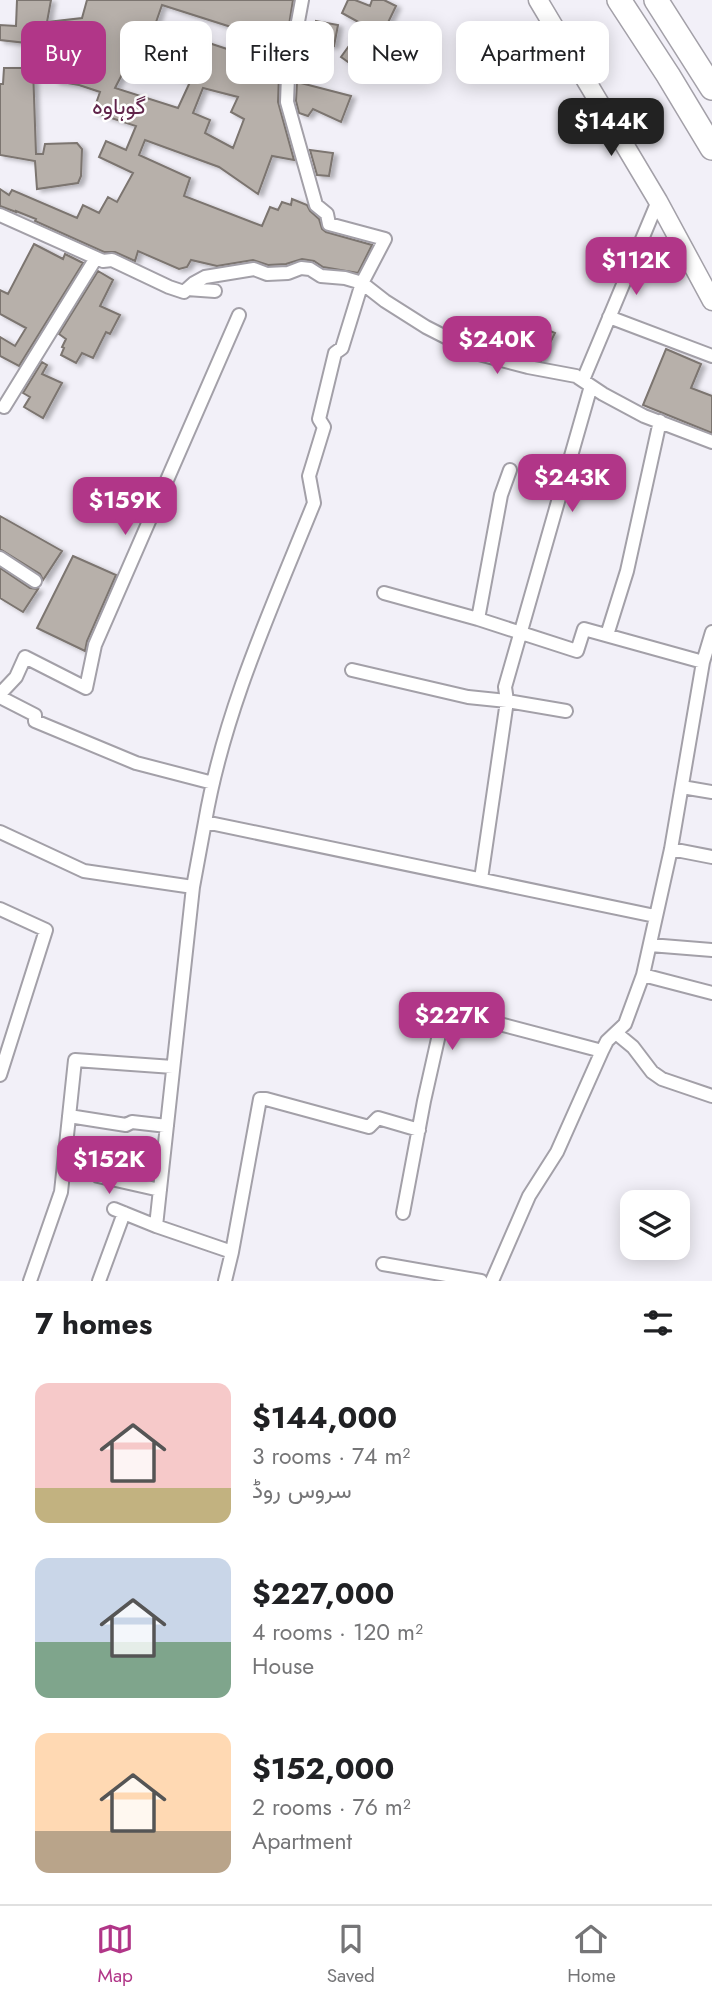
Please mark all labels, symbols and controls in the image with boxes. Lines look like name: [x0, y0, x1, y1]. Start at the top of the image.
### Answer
chip: Buy: [21, 21, 106, 84]
chip: Rent: [120, 21, 212, 84]
chip: Filters: [226, 21, 334, 84]
chip: New: [348, 21, 442, 84]
chip: Apartment: [456, 21, 609, 84]
district label: گوہاوہ: [92, 89, 146, 123]
pin: $144K: [562, 99, 660, 158]
text: $144K: [574, 104, 648, 138]
pin: $112K: [587, 238, 685, 297]
text: $112K: [602, 243, 670, 277]
pin: $240K: [448, 316, 546, 376]
text: $240K: [459, 322, 535, 356]
pin: $243K: [523, 454, 621, 514]
text: $243K: [534, 460, 610, 494]
pin: $159K: [76, 477, 174, 537]
text: $159K: [89, 483, 161, 517]
pin: $227K: [403, 992, 501, 1052]
text: $227K: [415, 998, 489, 1032]
pin: $152K: [60, 1136, 158, 1196]
text: $152K: [73, 1142, 145, 1176]
map controls: [620, 1190, 690, 1260]
button: layers: [620, 1190, 690, 1260]
text: 7 homes: [35, 1302, 152, 1345]
icon: filters: [639, 1304, 677, 1342]
text: $144,000: [252, 1396, 397, 1439]
icon: home: [91, 1411, 175, 1495]
text: 3 rooms · 74 m²: [252, 1439, 410, 1473]
text: سروس روڈ: [252, 1473, 352, 1507]
text: $227,000: [252, 1572, 394, 1615]
icon: home: [91, 1586, 175, 1670]
text: 4 rooms · 120 m²: [252, 1615, 423, 1649]
text: House: [252, 1649, 314, 1683]
text: $152,000: [252, 1747, 394, 1790]
icon: home: [91, 1761, 175, 1845]
text: 2 rooms · 76 m²: [252, 1790, 411, 1824]
text: Apartment: [252, 1824, 352, 1858]
tab: Map: [96, 1920, 134, 1989]
tab: Saved: [327, 1920, 375, 1989]
tab: Home: [567, 1920, 616, 1989]

